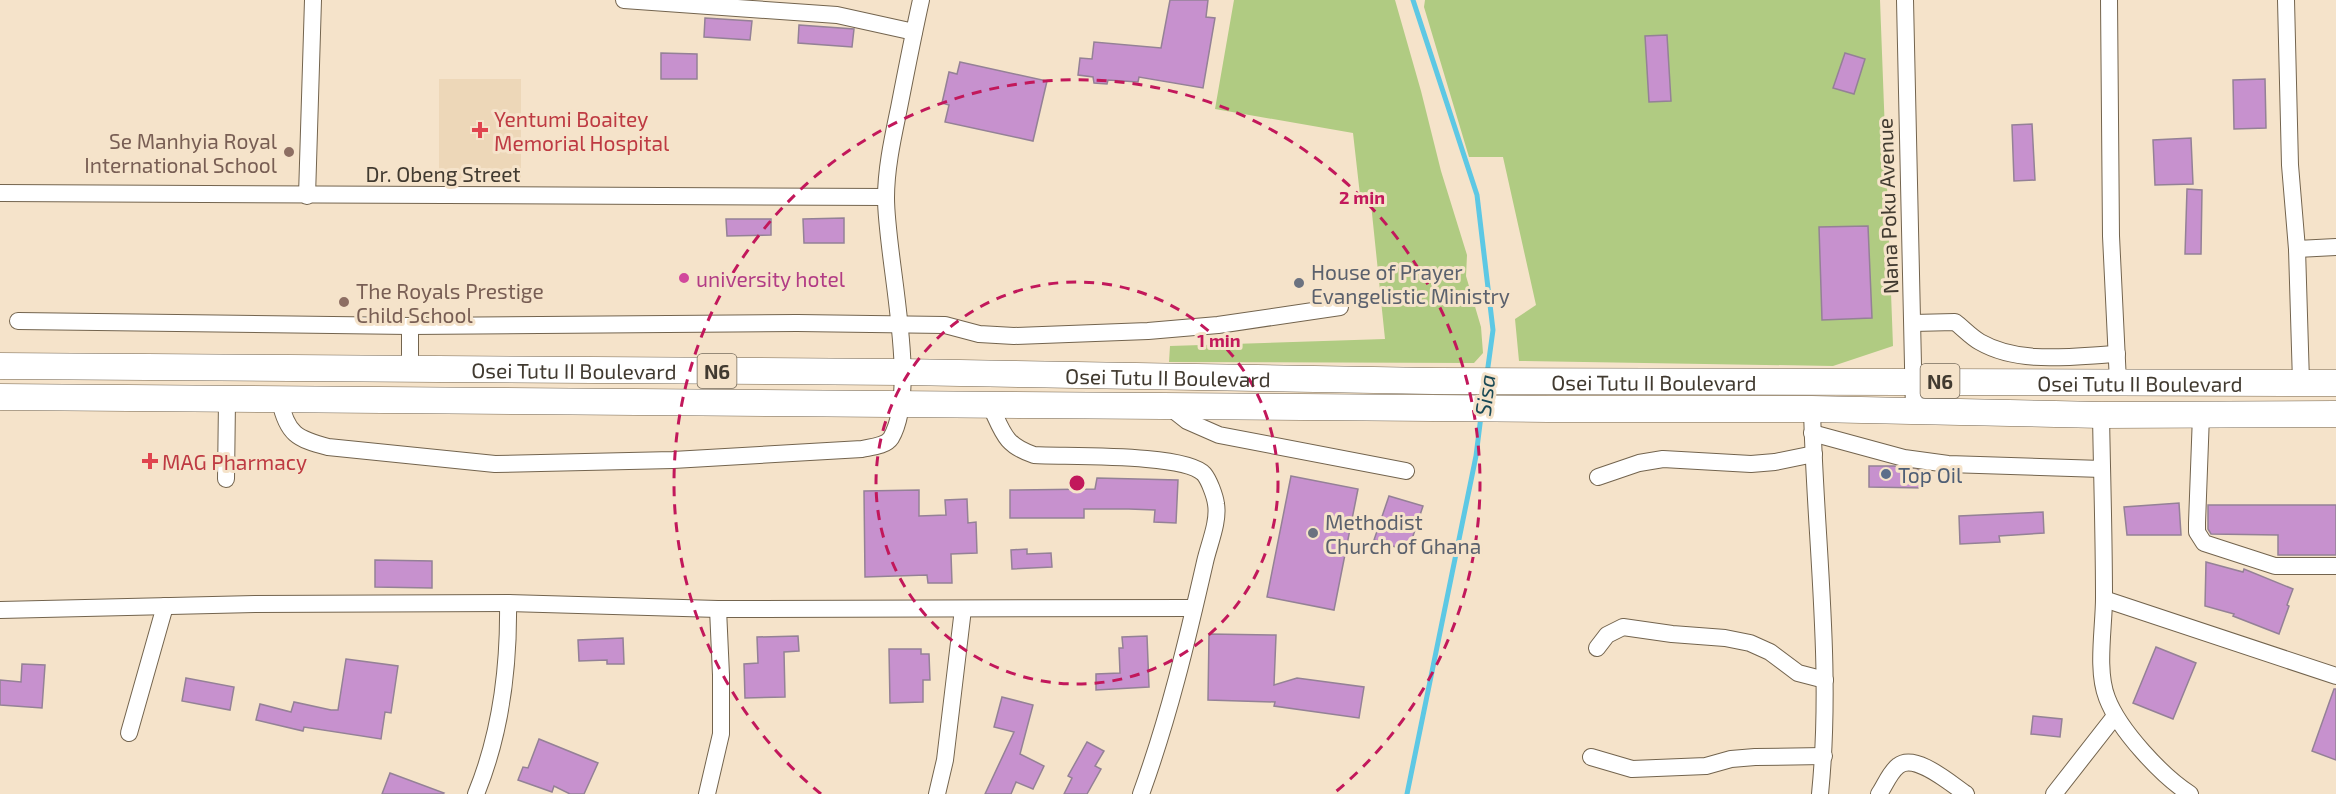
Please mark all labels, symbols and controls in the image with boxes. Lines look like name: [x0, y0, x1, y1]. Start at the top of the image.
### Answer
place label: Yentumi Boaitey Memorial Hospital: [494, 106, 670, 155]
street label: Nana Poku Avenue: [1871, 118, 1903, 294]
marker: Yentumi Boaitey Memorial Hospital: [471, 121, 489, 139]
place label: Se Manhyia Royal International School: [84, 128, 278, 177]
marker: Se Manhyia Royal International School: [282, 145, 296, 159]
street label: Dr. Obeng Street: [366, 161, 520, 186]
text: 2 min: [1339, 186, 1385, 208]
place label: House of Prayer Evangelistic Ministry: [1311, 259, 1510, 308]
place label: university hotel: [696, 266, 846, 291]
marker: university hotel: [677, 271, 691, 285]
marker: House of Prayer Evangelistic Ministry: [1292, 276, 1306, 290]
place label: The Royals Prestige Child School: [356, 278, 544, 327]
marker: The Royals Prestige Child School: [337, 295, 351, 309]
text: 1 min: [1197, 329, 1241, 351]
road number: N6: [698, 354, 736, 388]
street label: Osei Tutu II Boulevard: [471, 357, 677, 383]
street label: Osei Tutu II Boulevard: [1065, 362, 1271, 391]
road number: N6: [1920, 364, 1960, 398]
street label: Osei Tutu II Boulevard: [1551, 369, 1757, 394]
street label: Osei Tutu II Boulevard: [2037, 370, 2243, 395]
water label: Sisa: [1469, 373, 1499, 417]
place label: MAG Pharmacy: [162, 449, 307, 474]
marker: MAG Pharmacy: [143, 454, 157, 468]
place label: Top Oil: [1898, 462, 1963, 487]
marker: Top Oil: [1879, 467, 1893, 481]
centre of rings: [1067, 473, 1087, 493]
place label: Methodist Church of Ghana: [1325, 509, 1481, 558]
marker: Methodist Church of Ghana: [1306, 526, 1320, 540]

